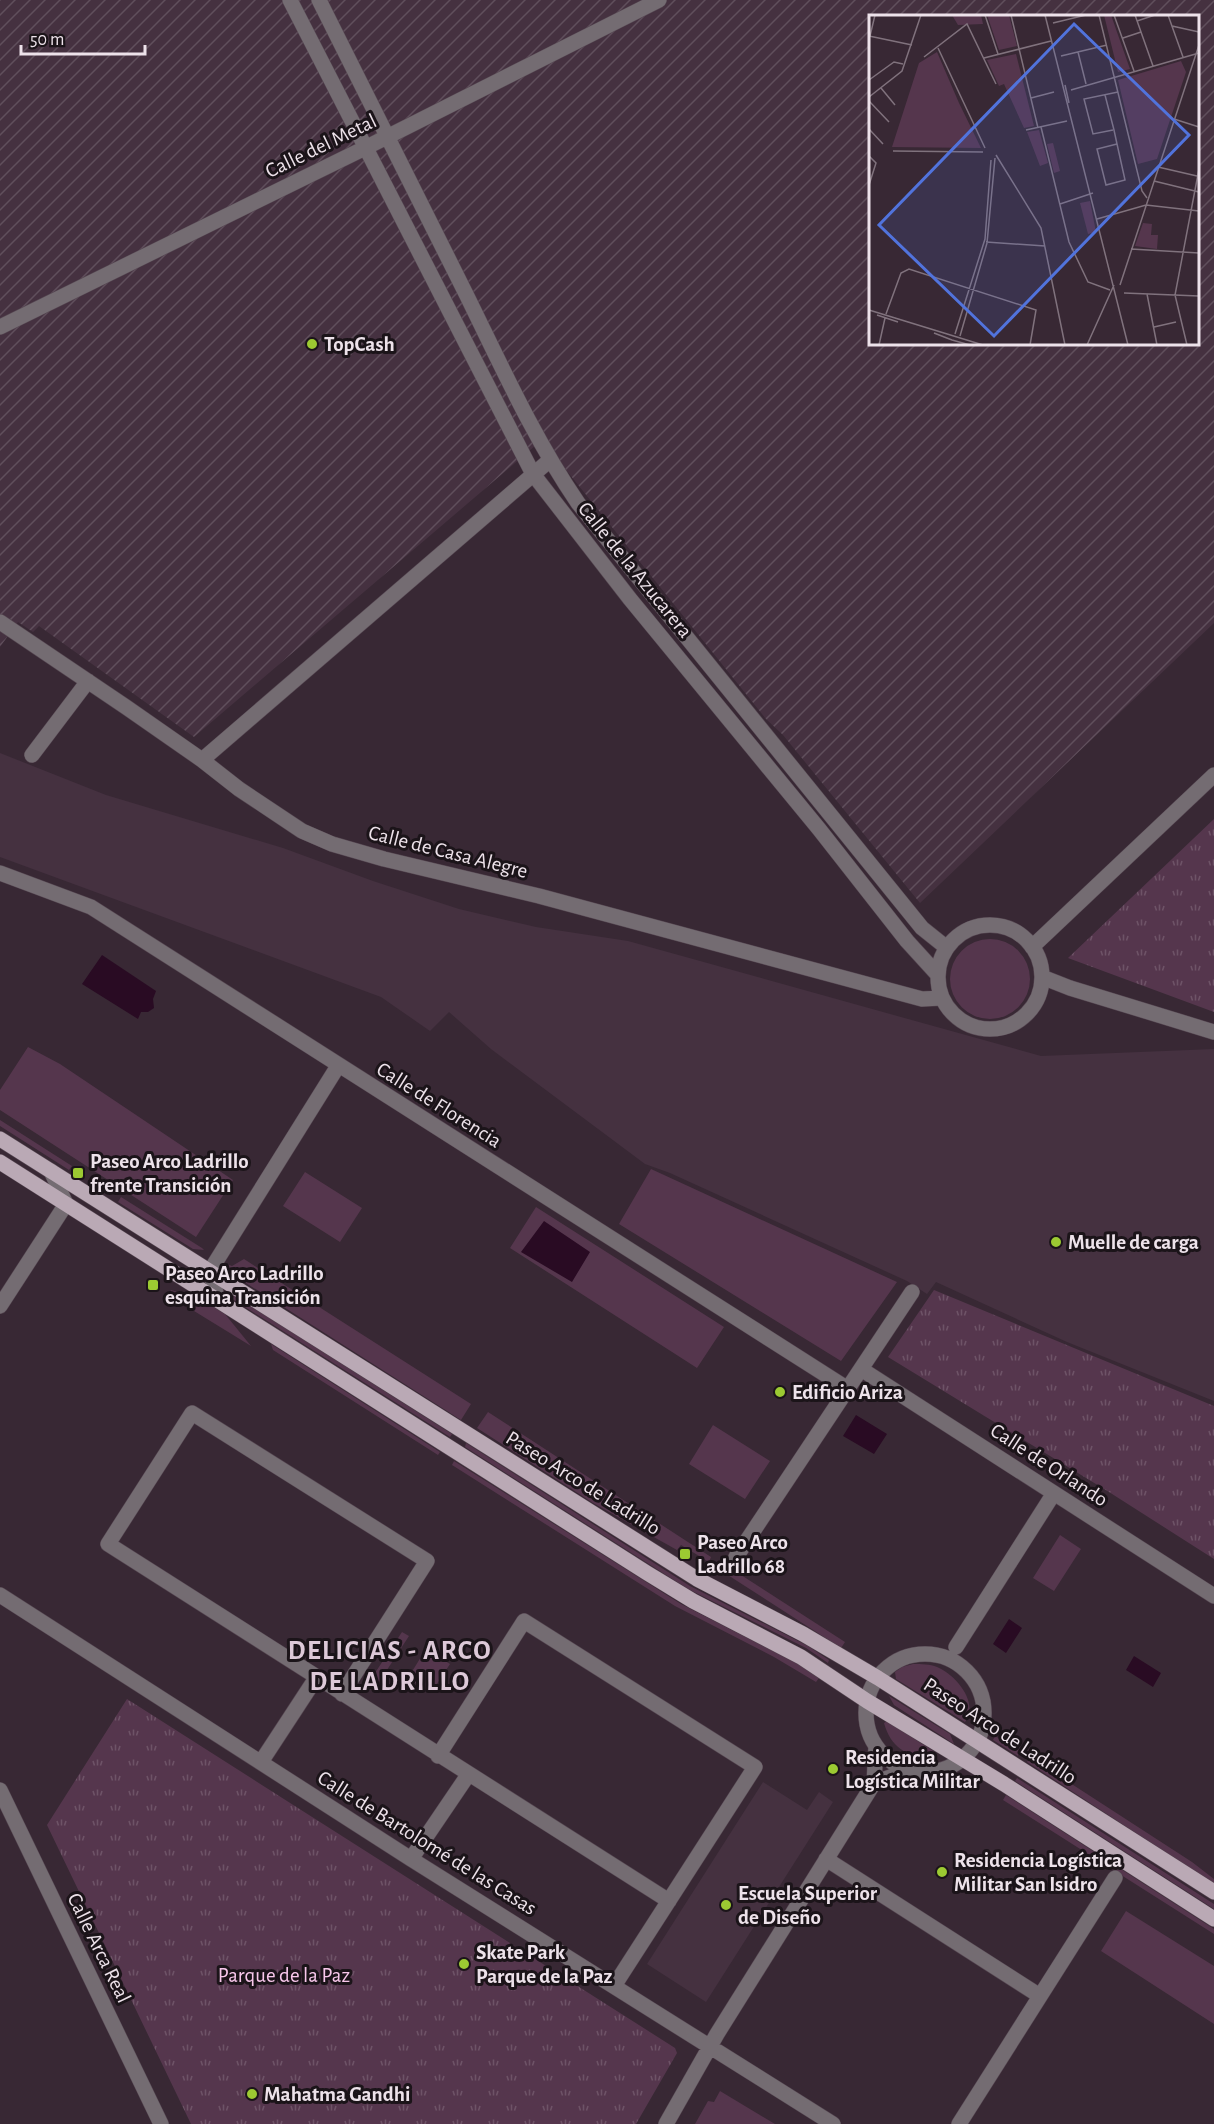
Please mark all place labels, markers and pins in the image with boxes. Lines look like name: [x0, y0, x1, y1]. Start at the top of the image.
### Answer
place label: TopCash: [324, 334, 395, 355]
marker: TopCash: [305, 337, 319, 351]
place label: Paseo Arco Ladrillo frente Transición: [90, 1151, 249, 1196]
marker: Paseo Arco Ladrillo frente Transición: [71, 1166, 85, 1180]
place label: Muelle de carga: [1068, 1232, 1199, 1253]
marker: Muelle de carga: [1049, 1235, 1063, 1249]
place label: Paseo Arco Ladrillo esquina Transición: [165, 1263, 324, 1308]
marker: Paseo Arco Ladrillo esquina Transición: [146, 1278, 160, 1292]
place label: Edificio Ariza: [792, 1382, 903, 1403]
marker: Edificio Ariza: [773, 1385, 787, 1399]
place label: Paseo Arco Ladrillo 68: [697, 1532, 788, 1577]
marker: Paseo Arco Ladrillo 68: [678, 1547, 692, 1561]
place label: Residencia Logística Militar: [845, 1747, 980, 1792]
marker: Residencia Logística Militar: [826, 1762, 840, 1776]
place label: Residencia Logística Militar San Isidro: [954, 1850, 1122, 1895]
marker: Residencia Logística Militar San Isidro: [935, 1865, 949, 1879]
place label: Escuela Superior de Diseño: [738, 1883, 878, 1928]
marker: Escuela Superior de Diseño: [719, 1898, 733, 1912]
place label: Skate Park Parque de la Paz: [476, 1942, 613, 1987]
marker: Skate Park Parque de la Paz: [457, 1957, 471, 1971]
place label: Mahatma Gandhi: [264, 2084, 410, 2105]
marker: Mahatma Gandhi: [245, 2087, 259, 2101]

